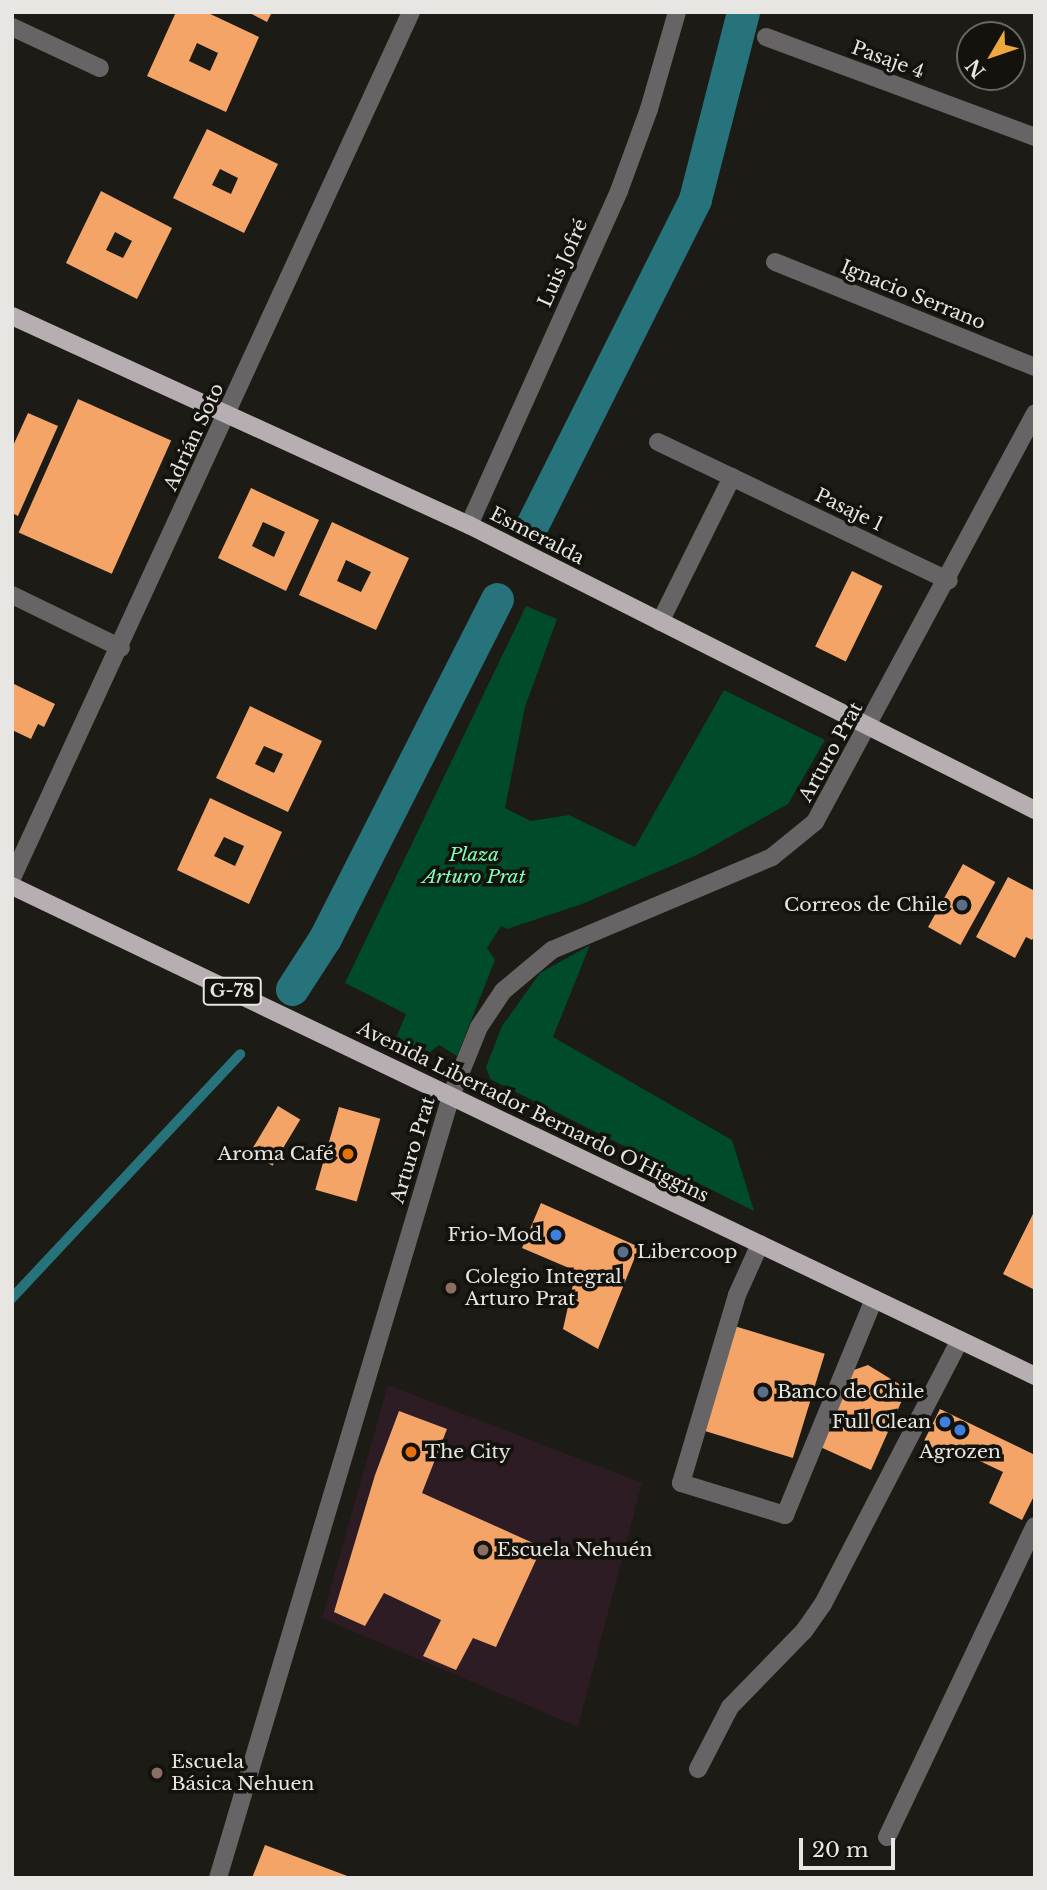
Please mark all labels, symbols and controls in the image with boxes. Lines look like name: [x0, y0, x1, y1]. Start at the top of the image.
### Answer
north arrow: [956, 21, 1026, 91]
street label: Pasaje 4: [849, 36, 927, 84]
text: N: [961, 54, 990, 82]
street label: Luis Jofré: [533, 215, 593, 311]
street label: Ignacio Serrano: [837, 256, 989, 334]
street label: Adrián Soto: [159, 380, 229, 494]
street label: Pasaje 1: [811, 484, 887, 536]
street label: Esmeralda: [486, 503, 588, 569]
street label: Arturo Prat: [794, 698, 868, 806]
park label: Plaza Arturo Prat: [422, 844, 526, 888]
place label: Correos de Chile: [784, 894, 948, 916]
marker: Correos de Chile: [954, 897, 970, 913]
road number: G-78: [202, 976, 262, 1006]
street label: Avenida Libertador Bernardo O'Higgins: [353, 1017, 713, 1207]
street label: Arturo Prat: [386, 1094, 440, 1206]
place label: Aroma Café: [217, 1143, 334, 1165]
marker: Aroma Café: [340, 1146, 356, 1162]
place label: Frio-Mod: [447, 1224, 542, 1246]
marker: Frio-Mod: [548, 1227, 564, 1243]
place label: Libercoop: [637, 1241, 737, 1263]
marker: Libercoop: [615, 1244, 631, 1260]
place label: Colegio Integral Arturo Prat: [465, 1266, 622, 1310]
marker: Colegio Integral Arturo Prat: [443, 1280, 459, 1296]
place label: Banco de Chile: [777, 1381, 924, 1403]
marker: Banco de Chile: [755, 1384, 771, 1400]
place label: Full Clean: [832, 1411, 931, 1433]
marker: Full Clean: [937, 1414, 953, 1430]
marker: Agrozen: [952, 1422, 968, 1438]
place label: The City: [425, 1441, 511, 1463]
place label: Agrozen: [919, 1441, 1001, 1463]
marker: The City: [403, 1444, 419, 1460]
place label: Escuela Nehuén: [497, 1539, 653, 1561]
marker: Escuela Nehuén: [475, 1542, 491, 1558]
place label: Escuela Básica Nehuen: [171, 1751, 315, 1795]
marker: Escuela Básica Nehuen: [149, 1765, 165, 1781]
scale bar: [802, 1824, 898, 1868]
text: 20 m: [812, 1837, 869, 1863]

